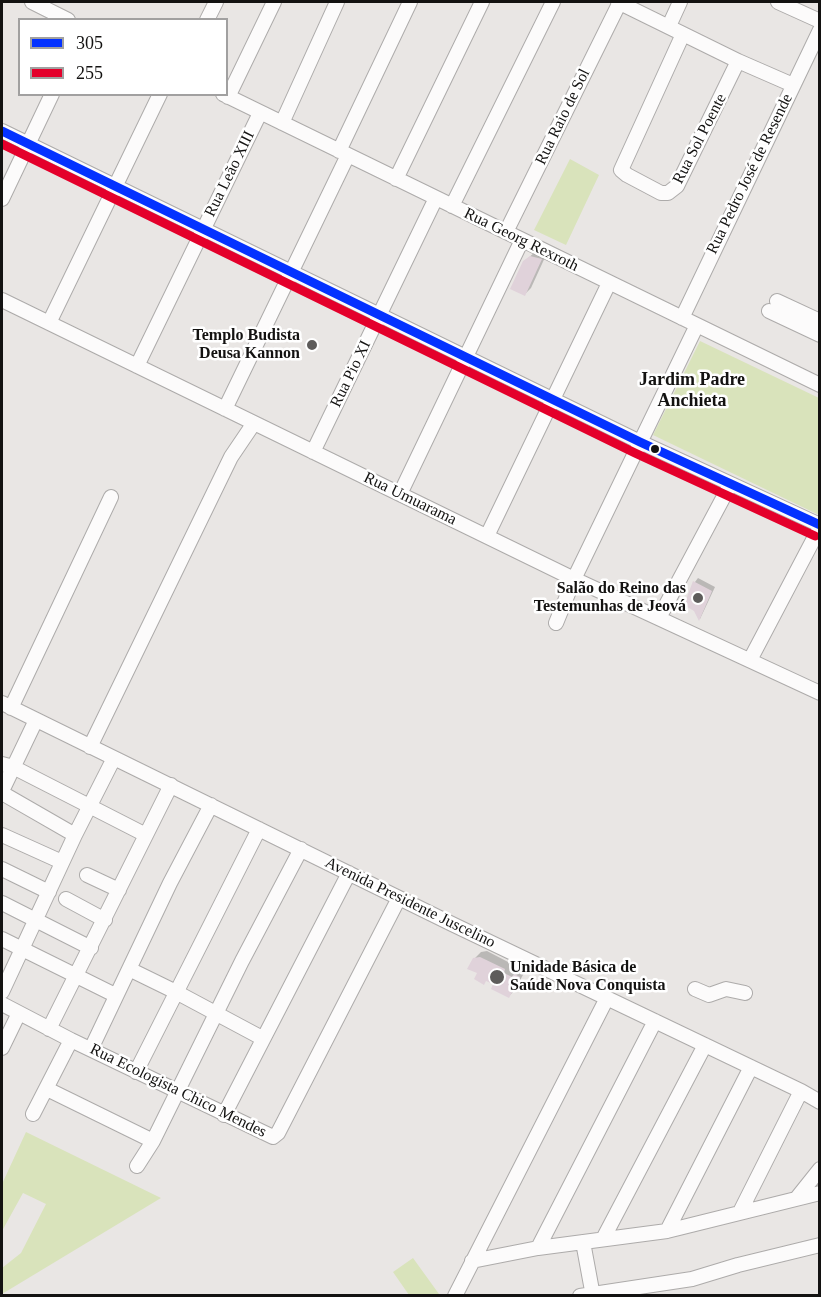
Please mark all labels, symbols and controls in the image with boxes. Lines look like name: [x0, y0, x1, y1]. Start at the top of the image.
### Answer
legend: [18, 18, 228, 96]
text: 305: [76, 33, 103, 53]
text: 255: [76, 63, 103, 83]
street label: Rua Raio de Sol: [531, 66, 595, 168]
street label: Rua Sol Poente: [669, 91, 731, 187]
street label: Rua Pedro José de Resende: [703, 91, 797, 257]
street label: Rua Leão XIII: [201, 128, 259, 220]
street label: Rua Georg Rexroth: [461, 204, 581, 276]
place label: Templo Budista Deusa Kannon: [193, 326, 300, 364]
street label: Rua Pio XI: [327, 337, 375, 411]
marker: Templo Budista Deusa Kannon: [305, 338, 319, 352]
district label: Jardim Padre Anchieta: [639, 369, 745, 412]
unlabelled marker: [649, 443, 661, 455]
street label: Rua Umuarama: [360, 468, 460, 530]
place label: Salão do Reino das Testemunhas de Jeová: [534, 579, 686, 617]
marker: Salão do Reino das Testemunhas de Jeová: [691, 591, 705, 605]
street label: Avenida Presidente Juscelino: [322, 853, 498, 953]
place label: Unidade Básica de Saúde Nova Conquista: [510, 958, 666, 996]
marker: Unidade Básica de Saúde Nova Conquista: [488, 968, 506, 986]
street label: Rua Ecologista Chico Mendes: [87, 1040, 269, 1142]

